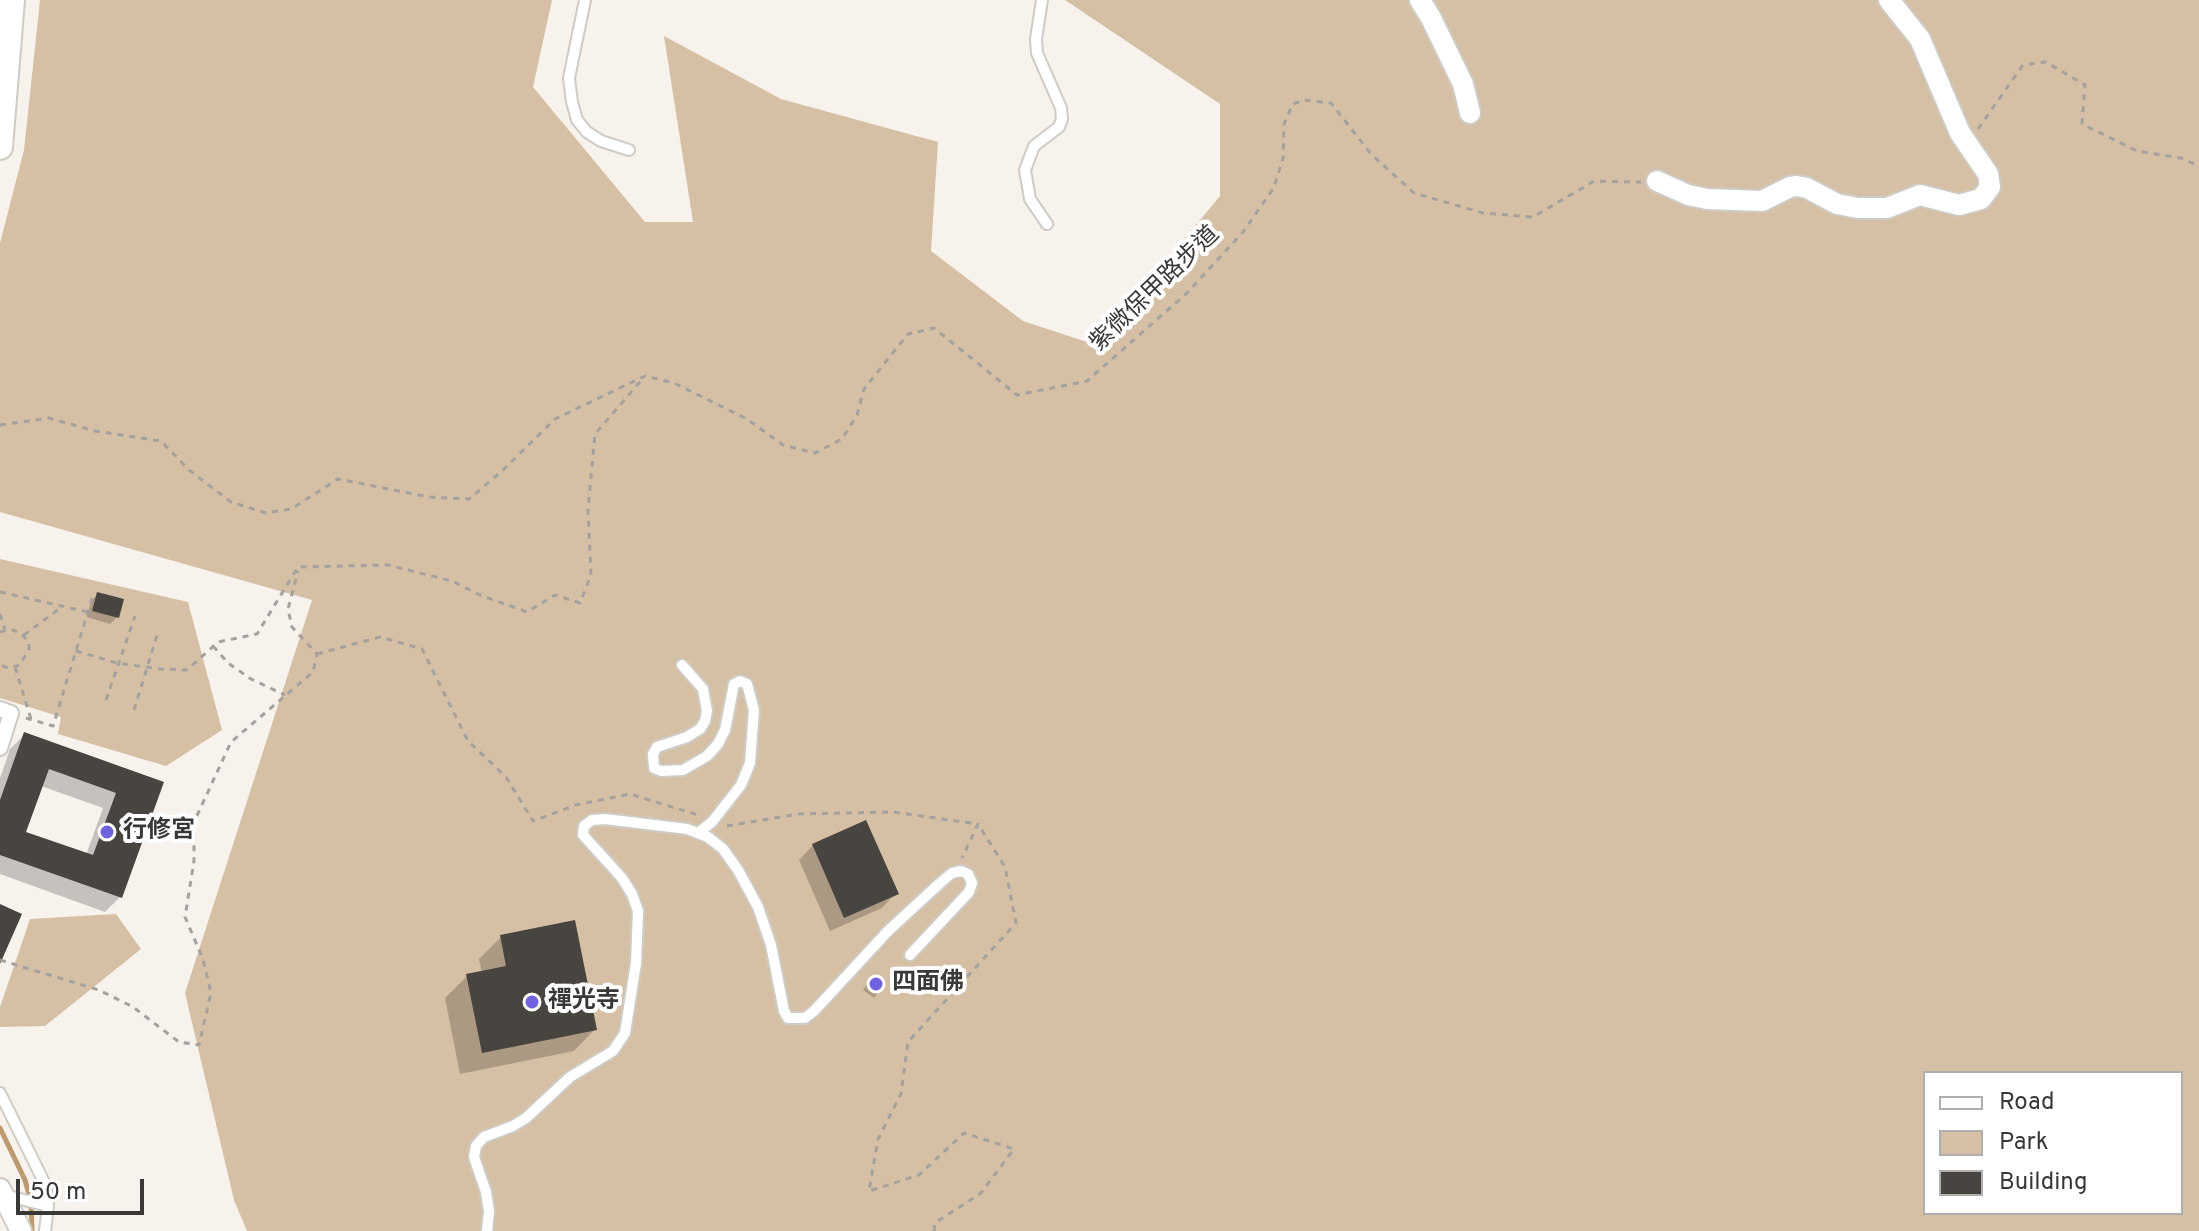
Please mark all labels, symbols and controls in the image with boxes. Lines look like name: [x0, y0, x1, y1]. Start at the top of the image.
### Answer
street label: 紫微保甲路步道: [1086, 221, 1226, 359]
place label: 行修宮: [123, 818, 195, 846]
marker: 行修宮: [98, 823, 116, 841]
place label: 四面佛: [892, 970, 964, 998]
marker: 四面佛: [867, 975, 885, 993]
place label: 禪光寺: [548, 988, 620, 1016]
marker: 禪光寺: [523, 993, 541, 1011]
legend: [1923, 1071, 2183, 1215]
text: Road: [1999, 1088, 2055, 1118]
text: Park: [1999, 1128, 2049, 1158]
scale bar: [20, 1163, 148, 1213]
text: Building: [1999, 1168, 2088, 1198]
text: 50 m: [30, 1178, 86, 1208]

